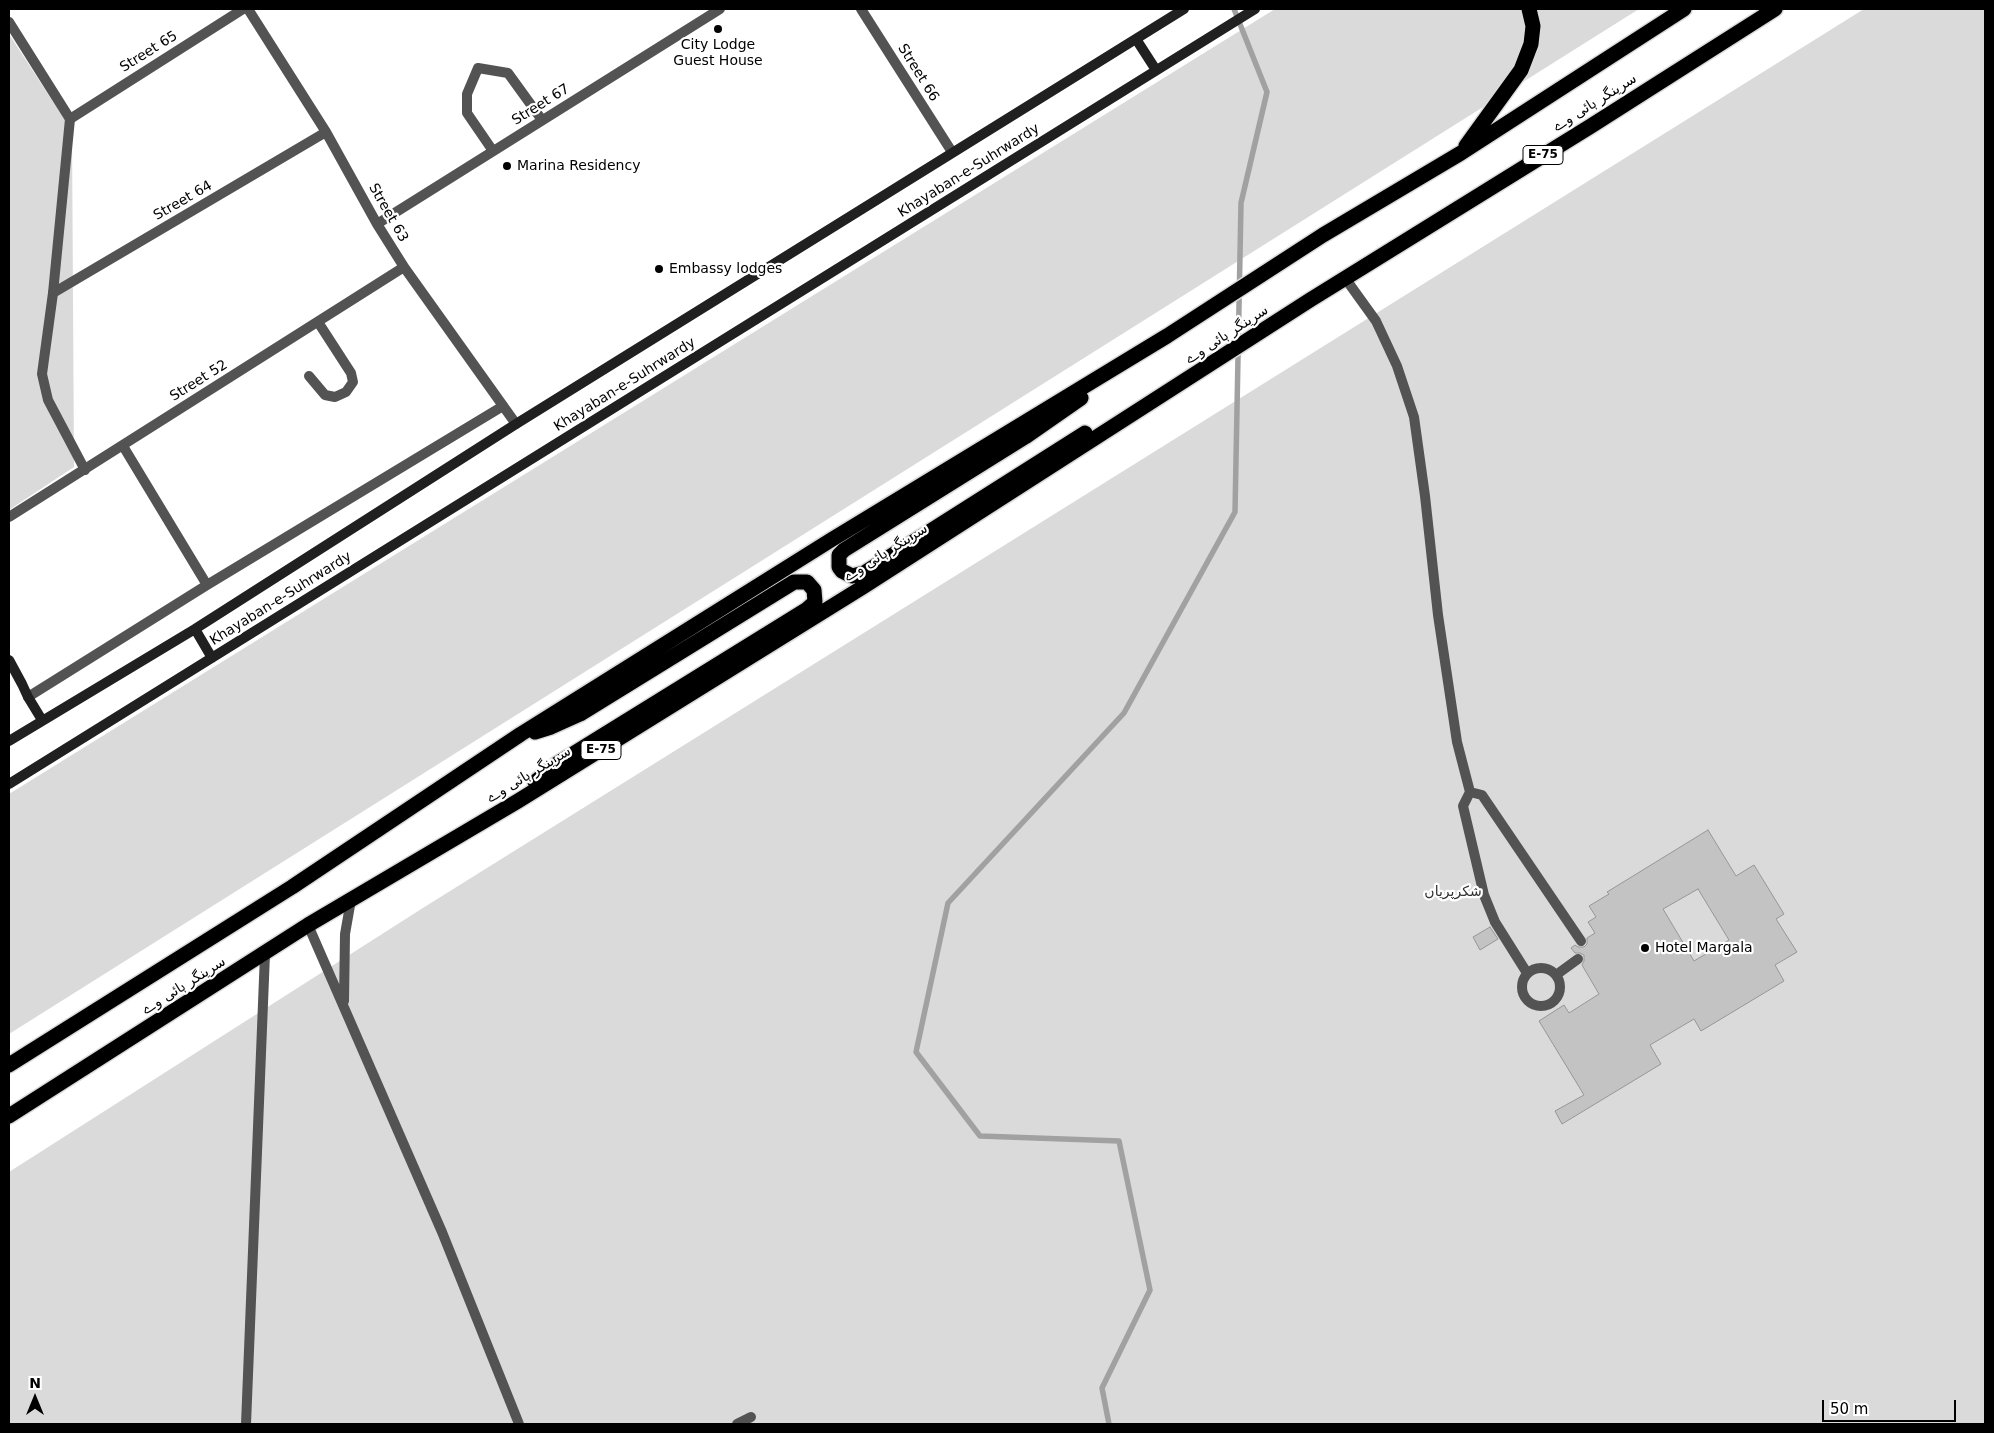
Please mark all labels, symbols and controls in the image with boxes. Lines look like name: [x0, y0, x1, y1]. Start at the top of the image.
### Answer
marker: City Lodge Guest House: [712, 23, 724, 35]
street label: Street 65: [117, 28, 181, 76]
place label: City Lodge Guest House: [673, 37, 763, 70]
street label: Street 66: [894, 41, 942, 105]
street label: سرینگر ہائی وے: [1550, 71, 1640, 135]
street label: Street 67: [509, 81, 573, 129]
street label: Khayaban-e-Suhrwardy: [895, 121, 1043, 221]
road number: E-75: [1523, 146, 1563, 164]
place label: Marina Residency: [517, 158, 640, 174]
marker: Marina Residency: [501, 160, 513, 172]
street label: Street 64: [151, 178, 215, 224]
street label: Street 63: [365, 181, 411, 245]
place label: Embassy lodges: [669, 261, 782, 277]
marker: Embassy lodges: [653, 263, 665, 275]
street label: سرینگر ہائی وے: [1182, 302, 1272, 368]
street label: Khayaban-e-Suhrwardy: [551, 335, 699, 435]
street label: Street 52: [167, 357, 231, 405]
street label: سرینگر ہائی وے: [841, 521, 931, 585]
street label: Khayaban-e-Suhrwardy: [207, 549, 355, 649]
road number: E-75: [581, 740, 621, 760]
street label: سرینگر ہائی وے: [484, 743, 574, 807]
park label: شکرپریاں: [1424, 884, 1482, 900]
place label: Hotel Margala: [1655, 940, 1753, 956]
marker: Hotel Margala: [1639, 942, 1651, 954]
street label: سرینگر ہائی وے: [139, 954, 229, 1018]
north arrow: [10, 1373, 60, 1423]
text: N: [29, 1375, 41, 1391]
scale bar: [1824, 1390, 1958, 1422]
text: 50 m: [1830, 1400, 1868, 1418]

